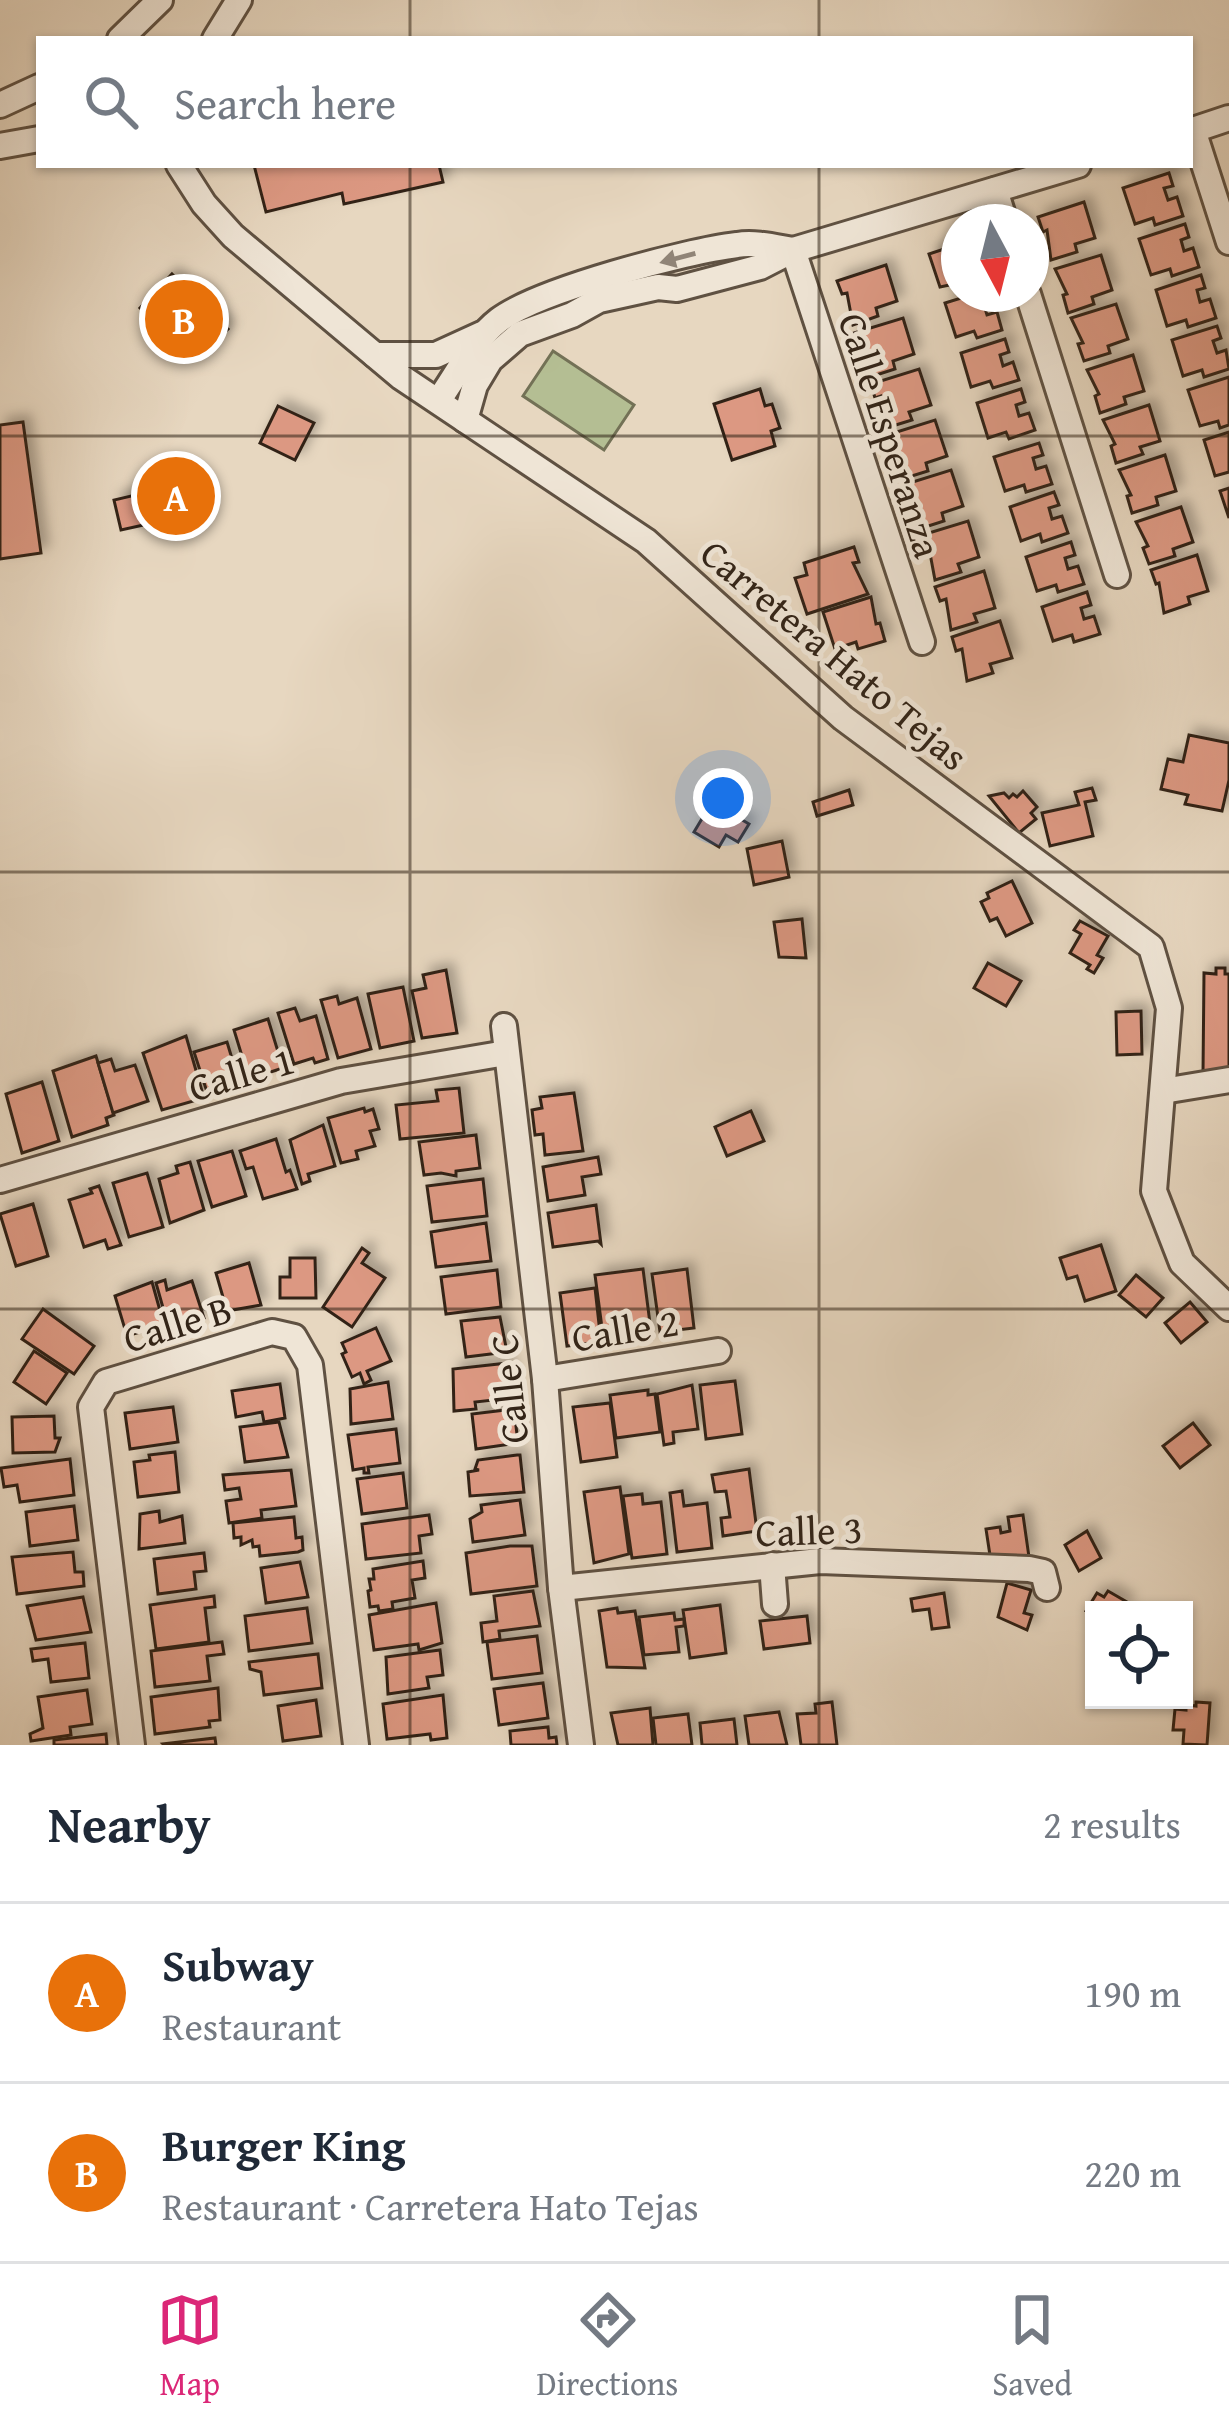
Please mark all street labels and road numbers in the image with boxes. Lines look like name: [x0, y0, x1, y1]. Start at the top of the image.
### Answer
street label: Calle Esperanza: [825, 305, 958, 565]
street label: Carretera Hato Tejas: [689, 525, 981, 783]
street label: Calle 1: [182, 1031, 300, 1115]
street label: Calle B: [116, 1280, 238, 1366]
street label: Calle 2: [568, 1292, 682, 1366]
street label: Calle C: [474, 1332, 542, 1446]
street label: Calle 3: [754, 1500, 864, 1560]

